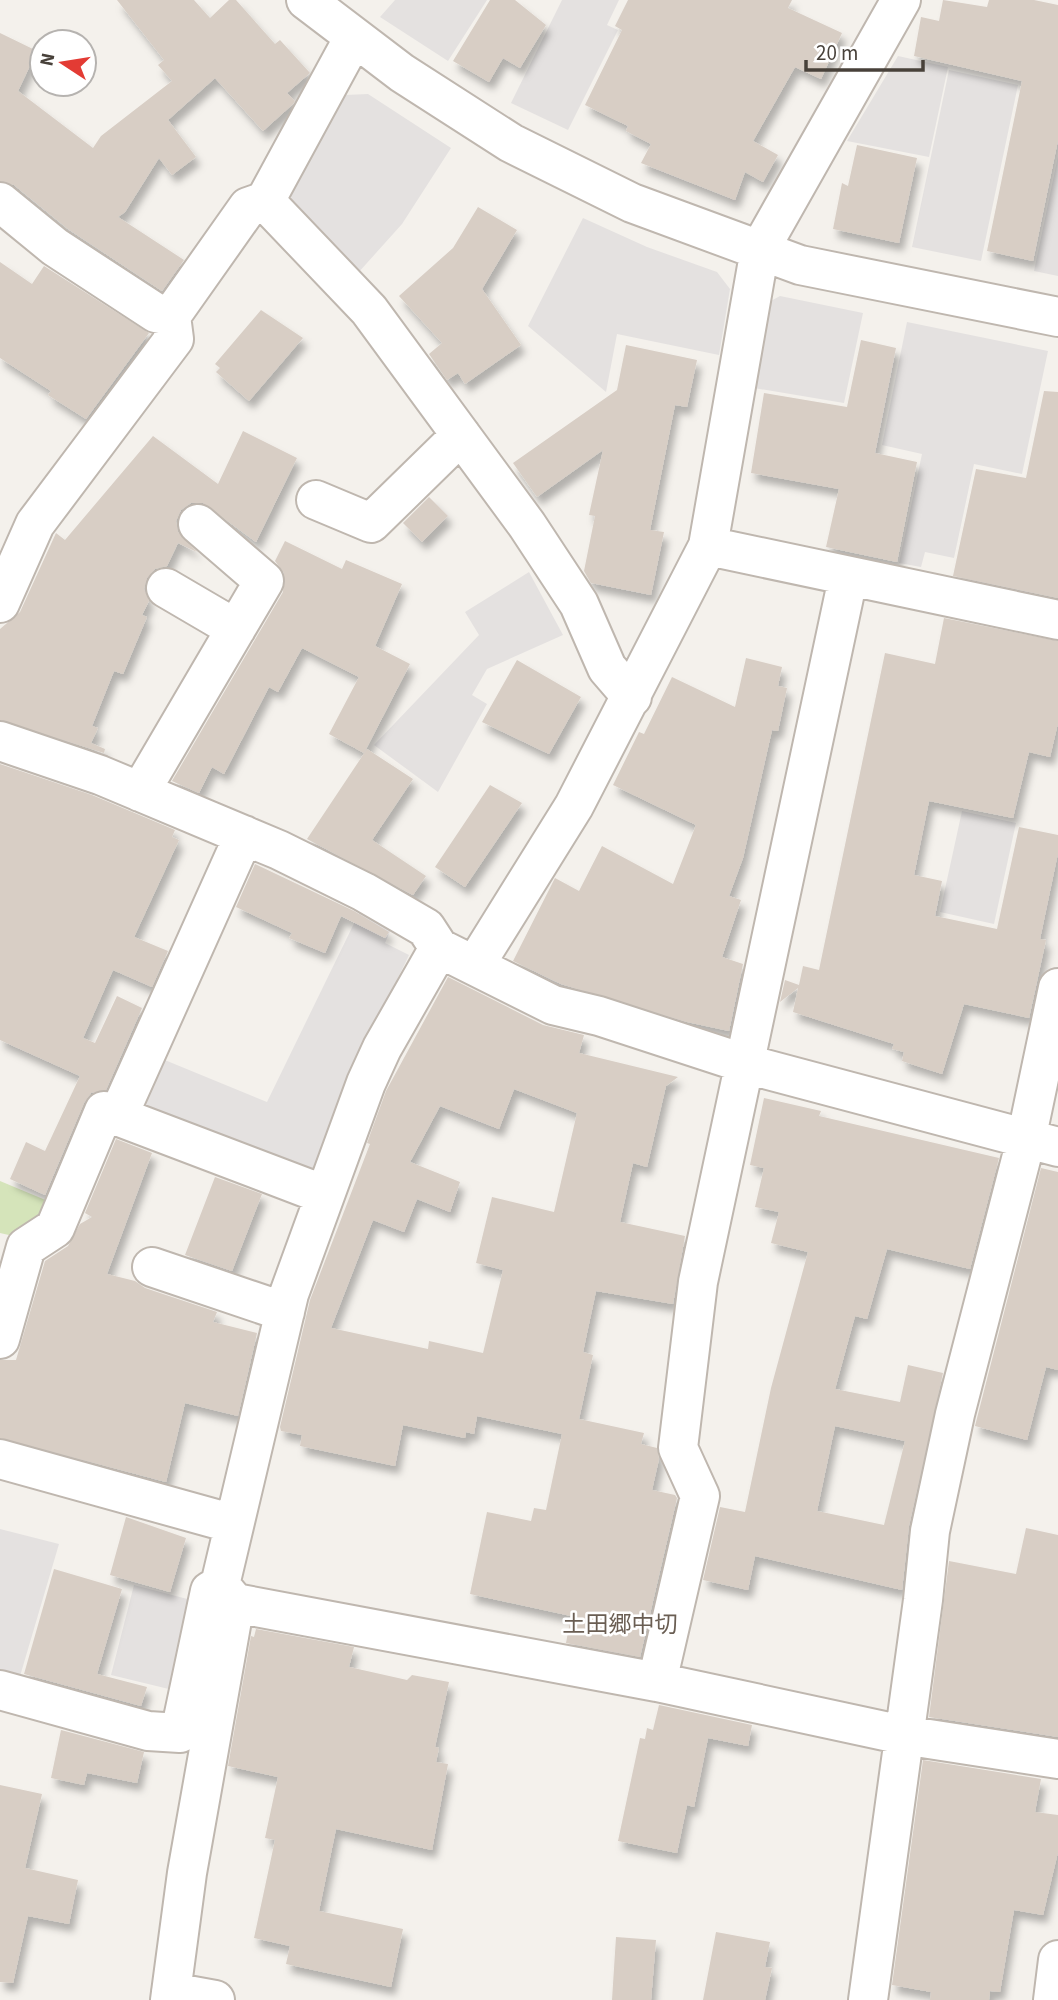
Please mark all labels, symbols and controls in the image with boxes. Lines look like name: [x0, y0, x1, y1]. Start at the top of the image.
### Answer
north arrow: [28, 28, 98, 98]
scale bar: [806, 28, 923, 72]
text: 20 m: [816, 38, 858, 68]
text: N: [33, 51, 62, 69]
district label: 土田郷中切: [563, 1608, 678, 1641]

